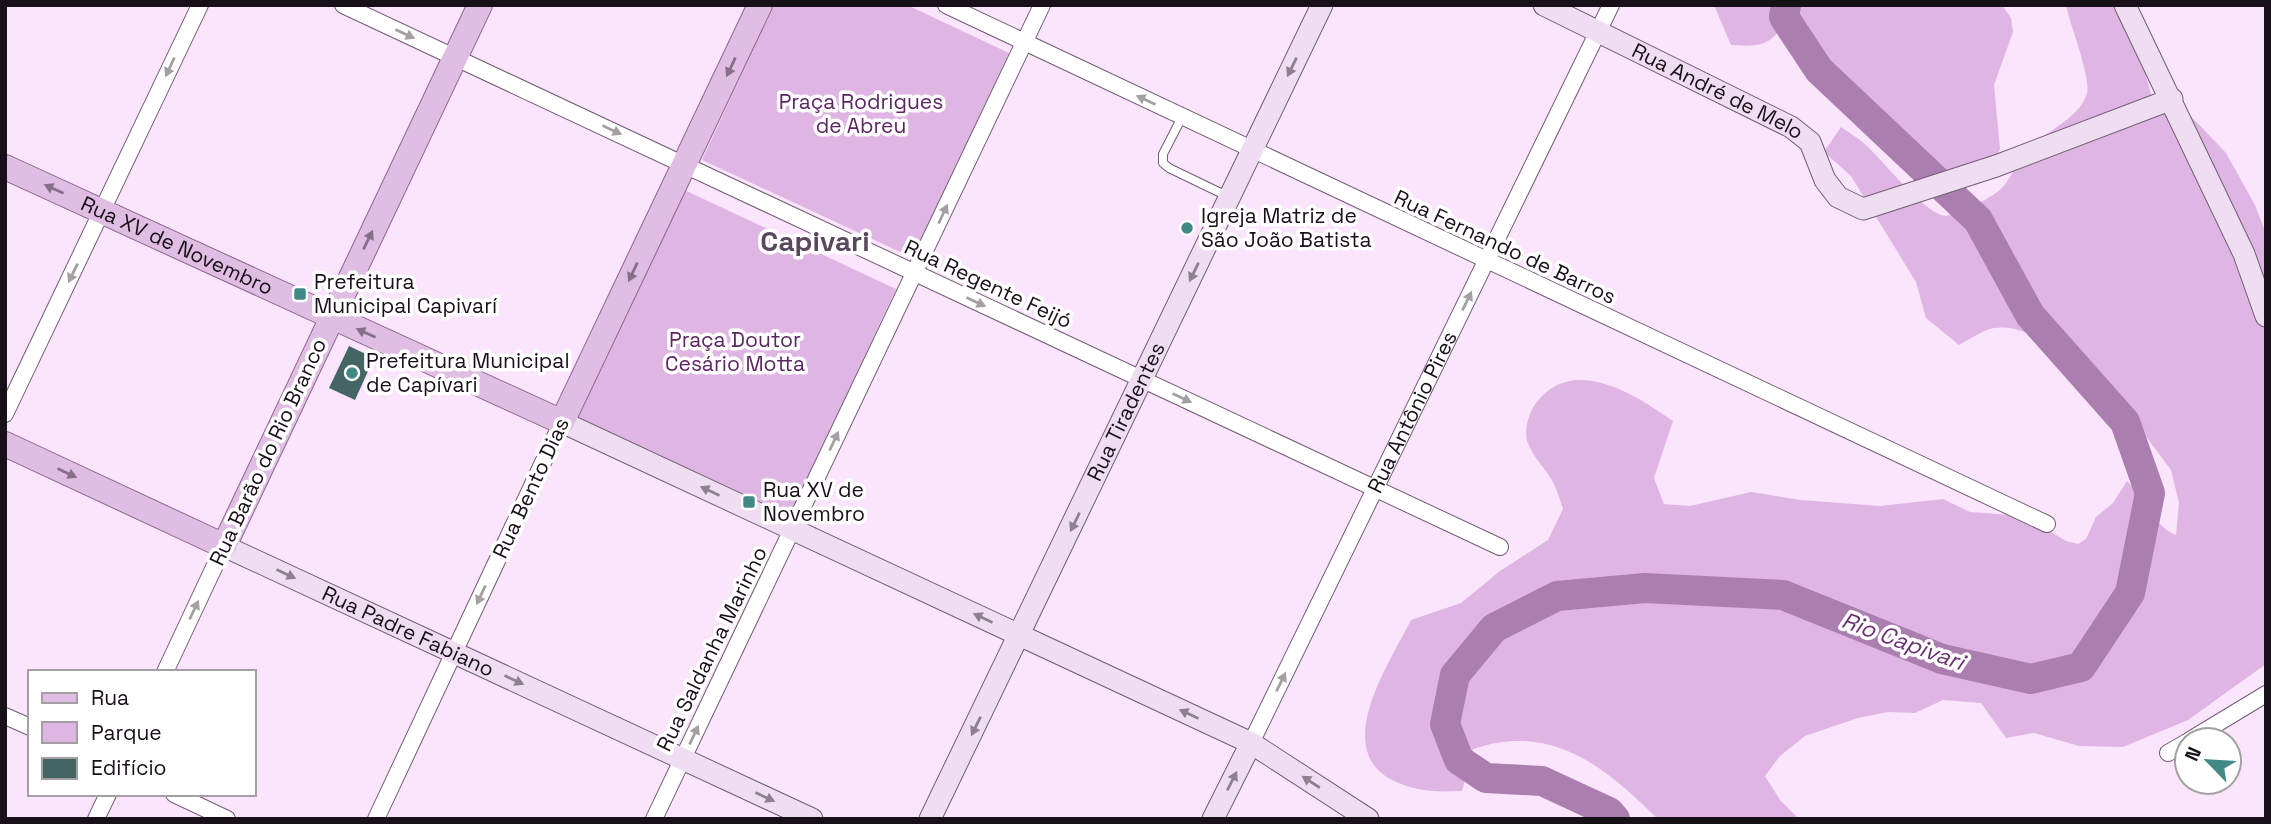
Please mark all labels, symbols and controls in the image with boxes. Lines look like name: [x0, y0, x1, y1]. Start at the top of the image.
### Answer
one-way arrow: [395, 28, 415, 40]
street label: Rua André de Melo: [1628, 37, 1810, 145]
one-way arrow: [165, 57, 176, 77]
one-way arrow: [725, 57, 737, 77]
one-way arrow: [1287, 57, 1298, 77]
park label: Praça Rodrigues de Abreu: [779, 88, 943, 139]
one-way arrow: [1136, 95, 1157, 106]
one-way arrow: [601, 125, 622, 136]
one-way arrow: [44, 183, 64, 195]
street label: Rua Fernando de Barros: [1390, 183, 1620, 310]
street label: Rua XV de Novembro: [77, 190, 277, 301]
place label: Igreja Matriz de São João Batista: [1201, 202, 1372, 253]
one-way arrow: [937, 204, 948, 224]
marker: Igreja Matriz de São João Batista: [1179, 220, 1195, 236]
district label: Capivari: [760, 223, 870, 259]
one-way arrow: [362, 230, 373, 250]
street label: Rua Regente Feijó: [900, 233, 1076, 334]
one-way arrow: [628, 262, 639, 282]
one-way arrow: [1189, 262, 1200, 282]
one-way arrow: [67, 263, 78, 283]
place label: Prefeitura Municipal Capivarí: [314, 268, 498, 319]
marker: Prefeitura Municipal Capivarí: [292, 286, 308, 302]
one-way arrow: [1461, 291, 1472, 311]
one-way arrow: [966, 296, 986, 308]
park label: Praça Doutor Cesário Motta: [665, 326, 805, 377]
one-way arrow: [356, 327, 376, 339]
street label: Rua Antônio Pires: [1361, 327, 1463, 497]
street label: Rua Barão do Rio Branco: [203, 334, 332, 570]
street label: Rua Tiradentes: [1081, 338, 1171, 485]
place label: Prefeitura Municipal de Capívari: [366, 347, 570, 398]
marker: Prefeitura Municipal de Capívari: [344, 365, 360, 381]
one-way arrow: [1172, 393, 1193, 404]
street label: Rua Bento Dias: [486, 413, 575, 562]
one-way arrow: [829, 431, 840, 451]
one-way arrow: [57, 467, 77, 479]
place label: Rua XV de Novembro: [763, 476, 865, 527]
one-way arrow: [700, 486, 720, 497]
marker: Rua XV de Novembro: [741, 494, 757, 510]
one-way arrow: [1069, 511, 1080, 532]
street label: Rua Saldanha Marinho: [650, 542, 773, 756]
one-way arrow: [276, 568, 296, 580]
street label: Rua Padre Fabiano: [318, 579, 499, 683]
one-way arrow: [475, 585, 487, 605]
one-way arrow: [188, 600, 200, 620]
water label: Rio Capivari: [1838, 605, 1971, 678]
one-way arrow: [973, 613, 993, 624]
legend: [28, 670, 256, 796]
one-way arrow: [1276, 672, 1287, 692]
one-way arrow: [504, 674, 524, 686]
text: Rua: [91, 684, 129, 711]
one-way arrow: [1179, 709, 1200, 720]
one-way arrow: [970, 716, 981, 736]
text: Parque: [91, 719, 162, 746]
one-way arrow: [688, 725, 700, 745]
north arrow: [2173, 726, 2243, 796]
text: N: [2179, 743, 2207, 765]
text: Edifício: [91, 754, 167, 781]
one-way arrow: [1227, 771, 1238, 791]
one-way arrow: [1301, 775, 1321, 788]
one-way arrow: [755, 791, 775, 803]

